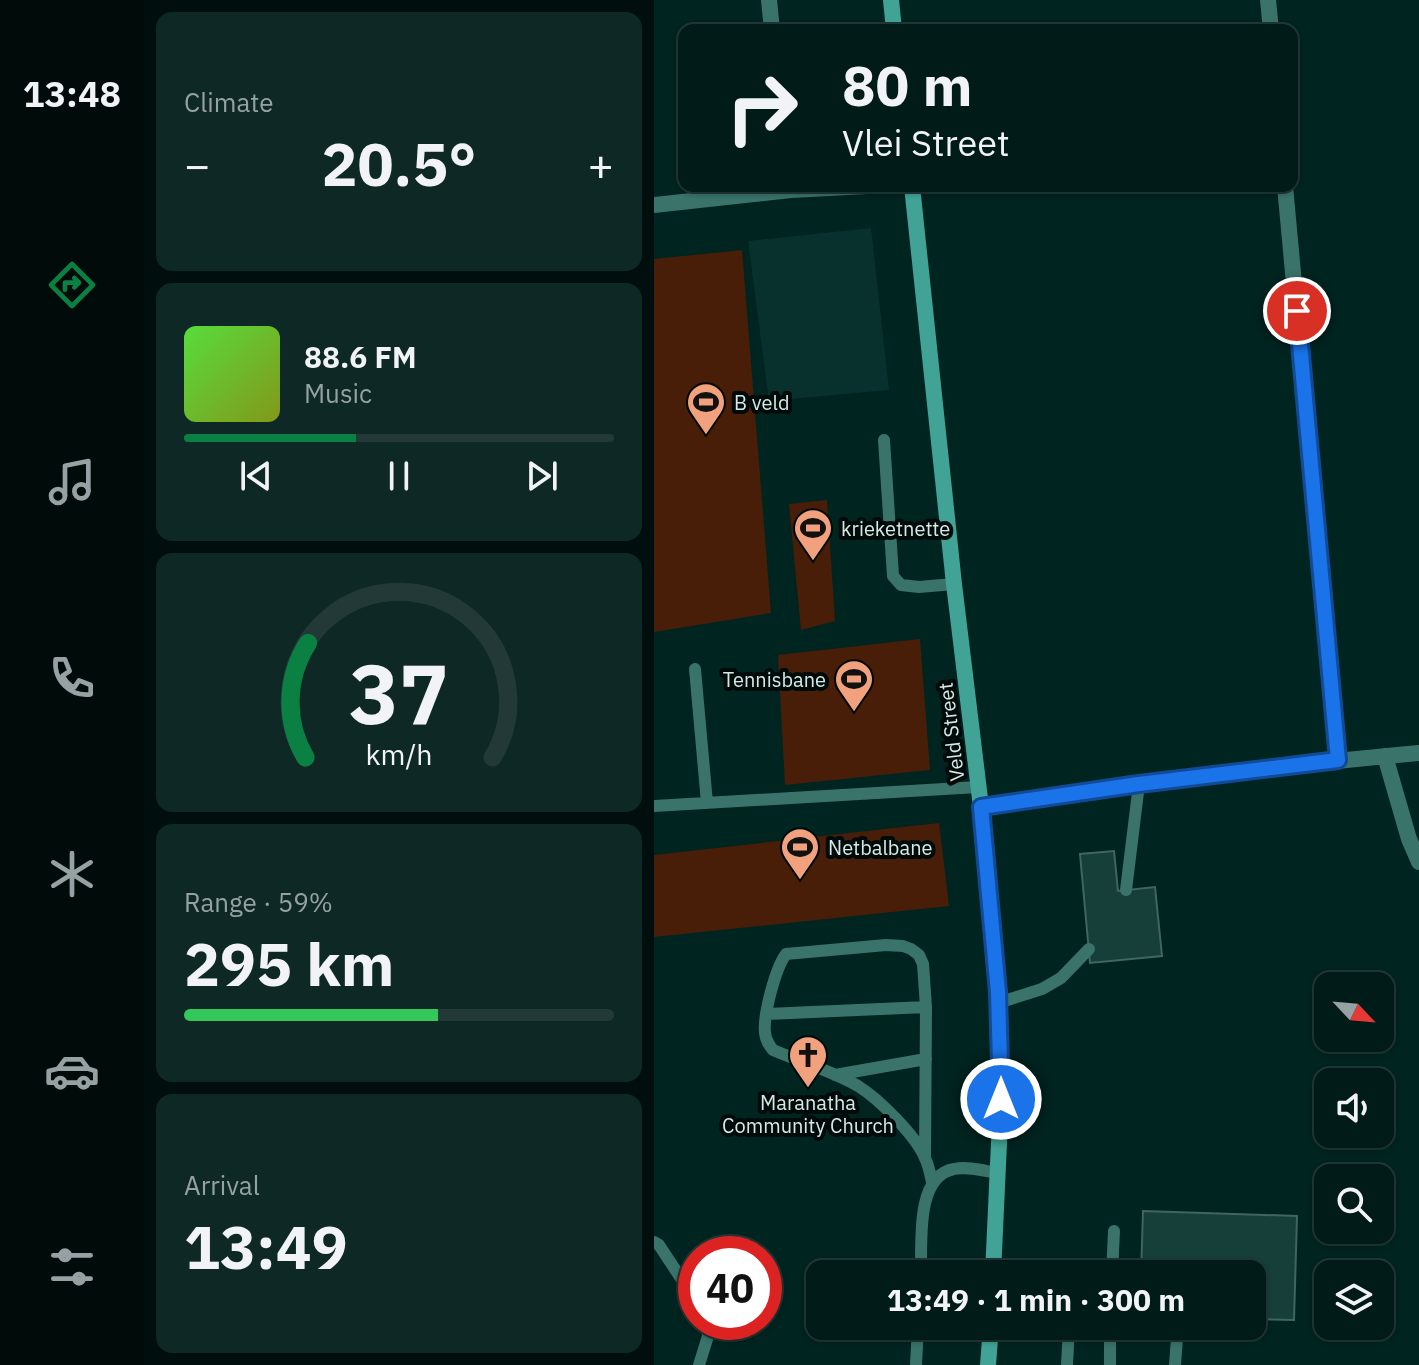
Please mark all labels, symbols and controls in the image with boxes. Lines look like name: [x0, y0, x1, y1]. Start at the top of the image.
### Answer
text: 80 m: [842, 49, 972, 121]
icon: right: [710, 56, 814, 160]
text: 13:48: [23, 70, 121, 117]
text: Climate: [184, 85, 274, 119]
text: Vlei Street: [842, 119, 1010, 166]
text: 20.5°: [322, 124, 476, 203]
text: −: [184, 136, 210, 193]
text: +: [588, 136, 614, 193]
icon: directions: [44, 257, 100, 313]
pin: [1263, 277, 1331, 345]
icon: arrive: [1275, 289, 1319, 333]
text: 88.6 FM: [304, 337, 417, 376]
text: Music: [304, 376, 372, 410]
sports icon: B veld: [685, 381, 727, 436]
place label: B veld: [734, 389, 789, 416]
icon: music: [44, 454, 100, 510]
icon: previous: [234, 454, 278, 498]
icon: pause: [377, 454, 421, 498]
icon: next: [520, 454, 564, 498]
sports icon: krieketnette: [792, 507, 834, 562]
place label: krieketnette: [841, 515, 950, 542]
text: 37: [349, 639, 449, 747]
icon: phone: [44, 650, 100, 706]
sports icon: Tennisbane: [833, 658, 875, 713]
place label: Tennisbane: [723, 666, 826, 693]
street label: Veld Street: [932, 681, 970, 783]
text: km/h: [365, 737, 433, 774]
sports icon: Netbalbane: [779, 826, 821, 881]
place label: Netbalbane: [828, 834, 932, 861]
icon: climate: [44, 846, 100, 902]
text: Range · 59%: [184, 885, 333, 919]
text: 295 km: [184, 924, 394, 1003]
north arrow: [1314, 972, 1394, 1052]
map controls: [1314, 972, 1394, 1340]
church icon: Maranatha Community Church: [787, 1034, 829, 1089]
icon: car: [44, 1043, 100, 1099]
position arrow: [959, 1057, 1043, 1141]
button: sound: [1314, 1068, 1394, 1148]
place label: Maranatha Community Church: [722, 1089, 894, 1139]
button: search: [1314, 1164, 1394, 1244]
text: Arrival: [184, 1168, 260, 1202]
text: 13:49: [184, 1207, 348, 1286]
speed limit sign: 40: [678, 1236, 782, 1340]
icon: filters: [44, 1239, 100, 1295]
button: layers: [1314, 1260, 1394, 1340]
text: 13:49 · 1 min · 300 m: [887, 1280, 1185, 1319]

